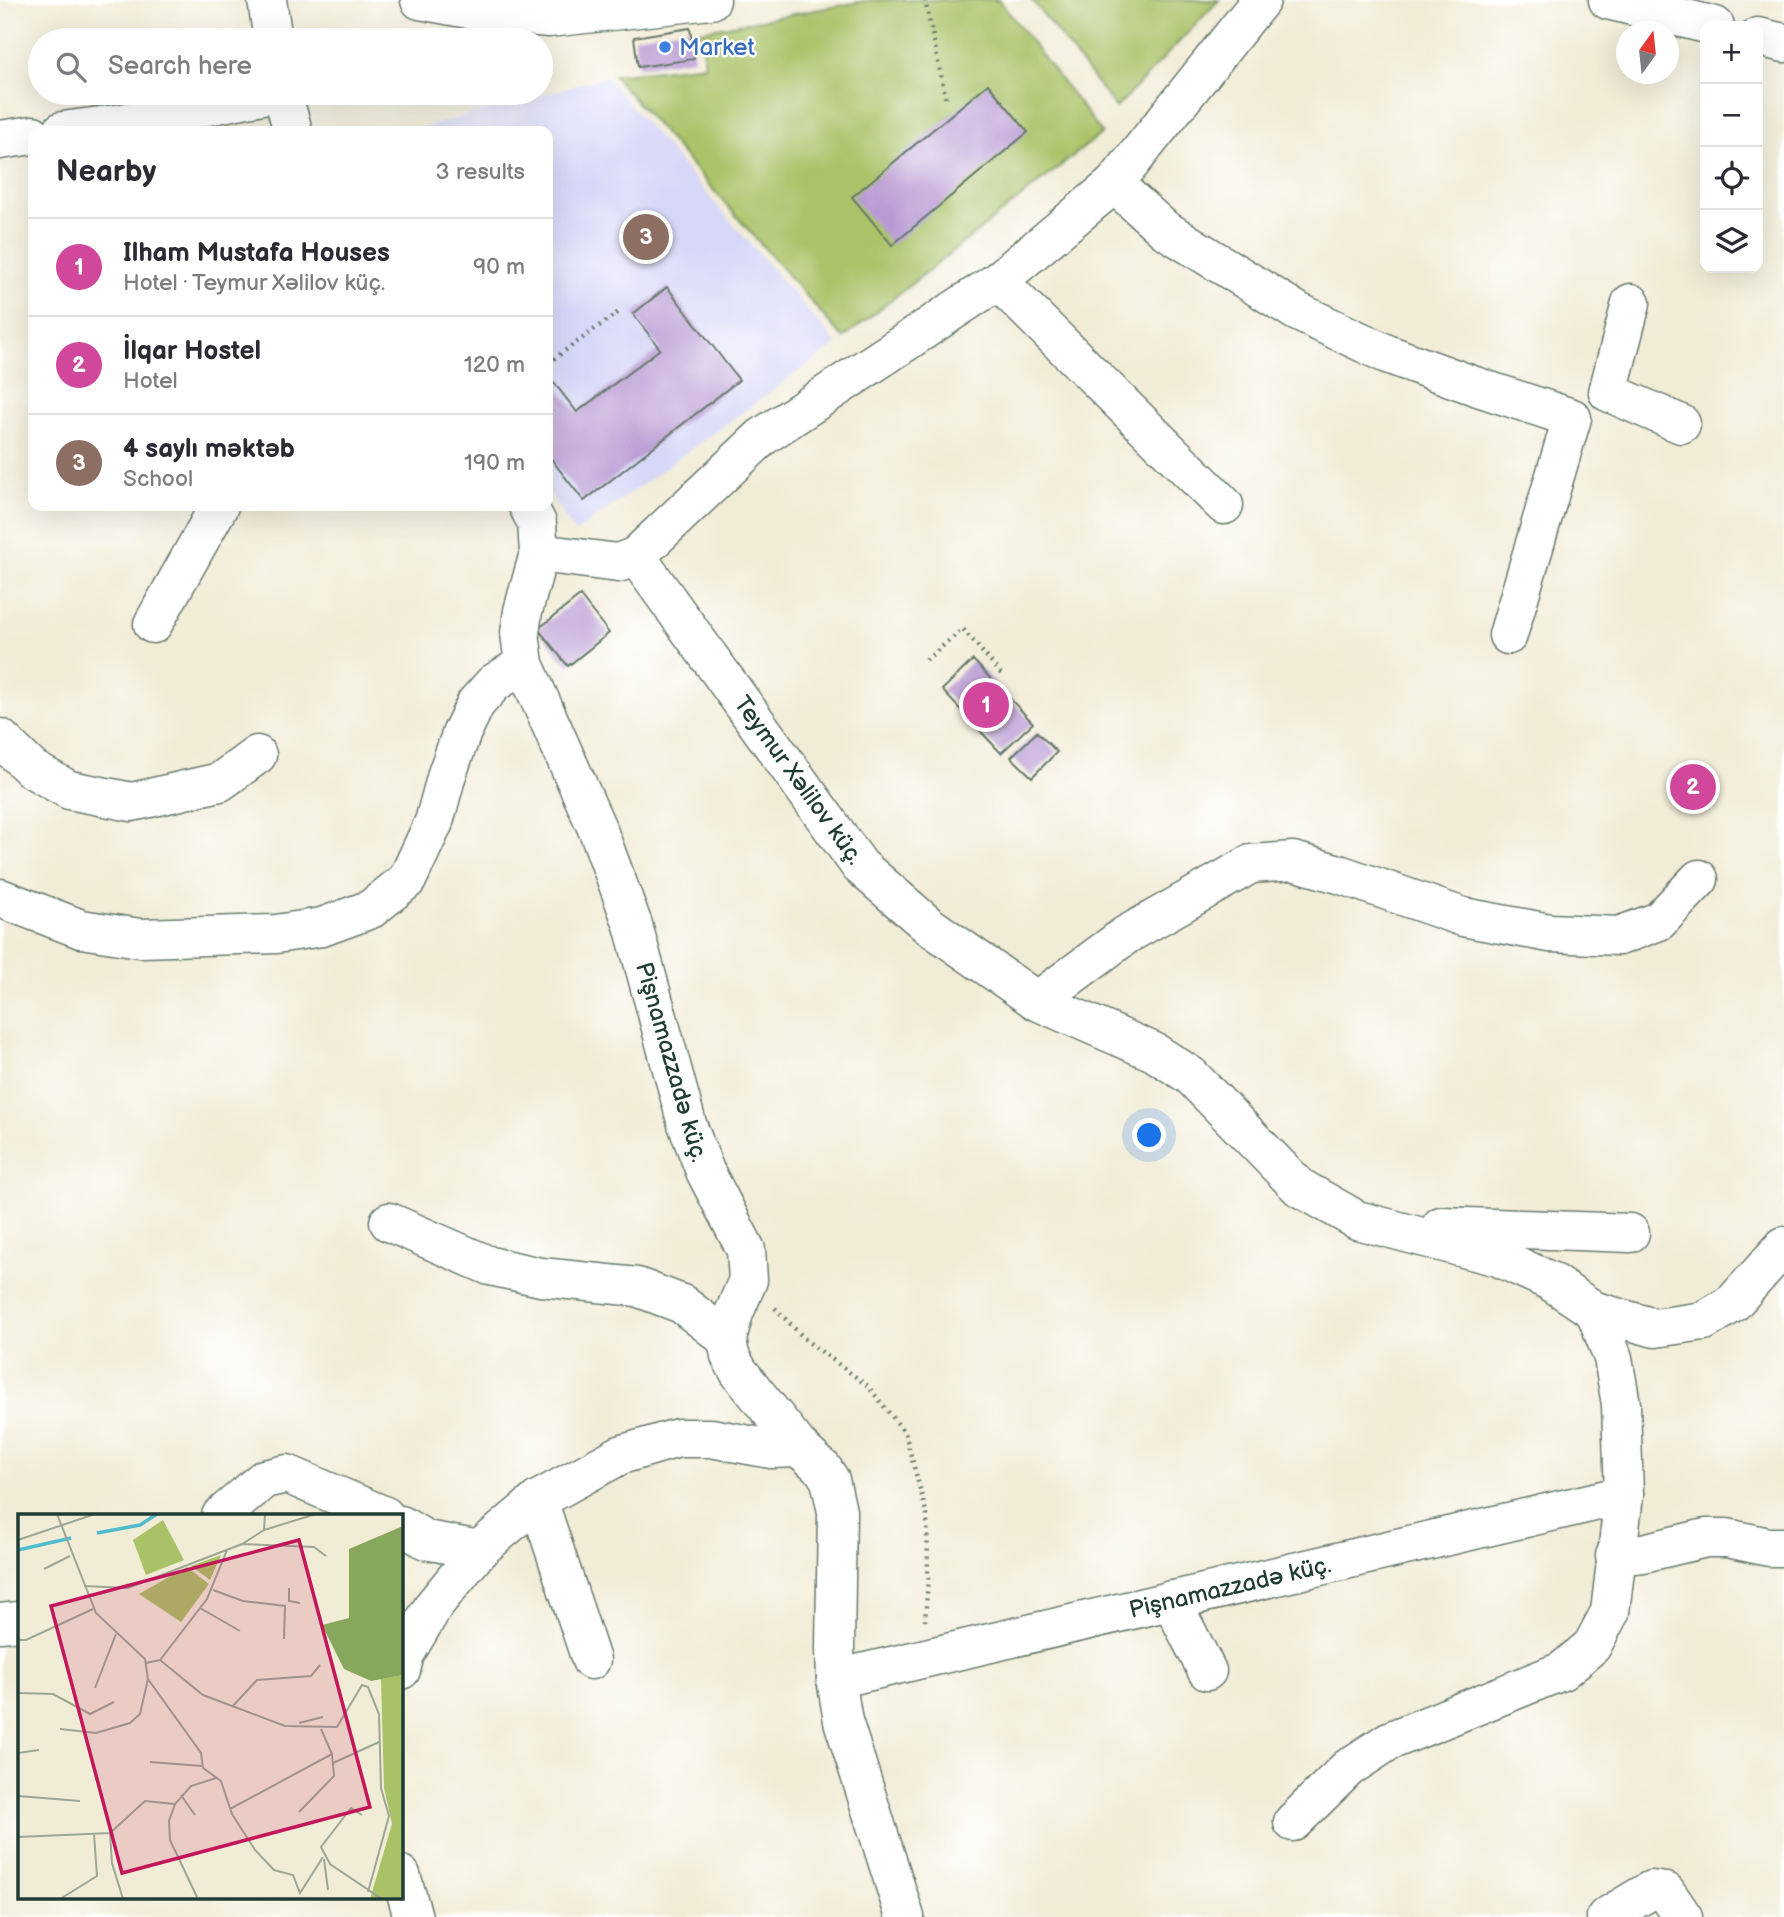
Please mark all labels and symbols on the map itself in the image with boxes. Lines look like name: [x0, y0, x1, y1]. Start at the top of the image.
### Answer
north arrow: [1616, 21, 1679, 84]
place label: Market: [679, 33, 756, 62]
marker: Market: [657, 39, 673, 55]
pin: 3: [623, 211, 669, 263]
pin: 1: [963, 679, 1009, 731]
street label: Teymur Xəlilov küç.: [728, 690, 870, 870]
pin: 2: [1670, 761, 1716, 813]
street label: Pişnamazzadə küç.: [629, 959, 714, 1165]
your location: [1132, 1118, 1166, 1152]
inset map: [18, 1514, 402, 1899]
street label: Pişnamazzadə küç.: [1126, 1550, 1334, 1625]

